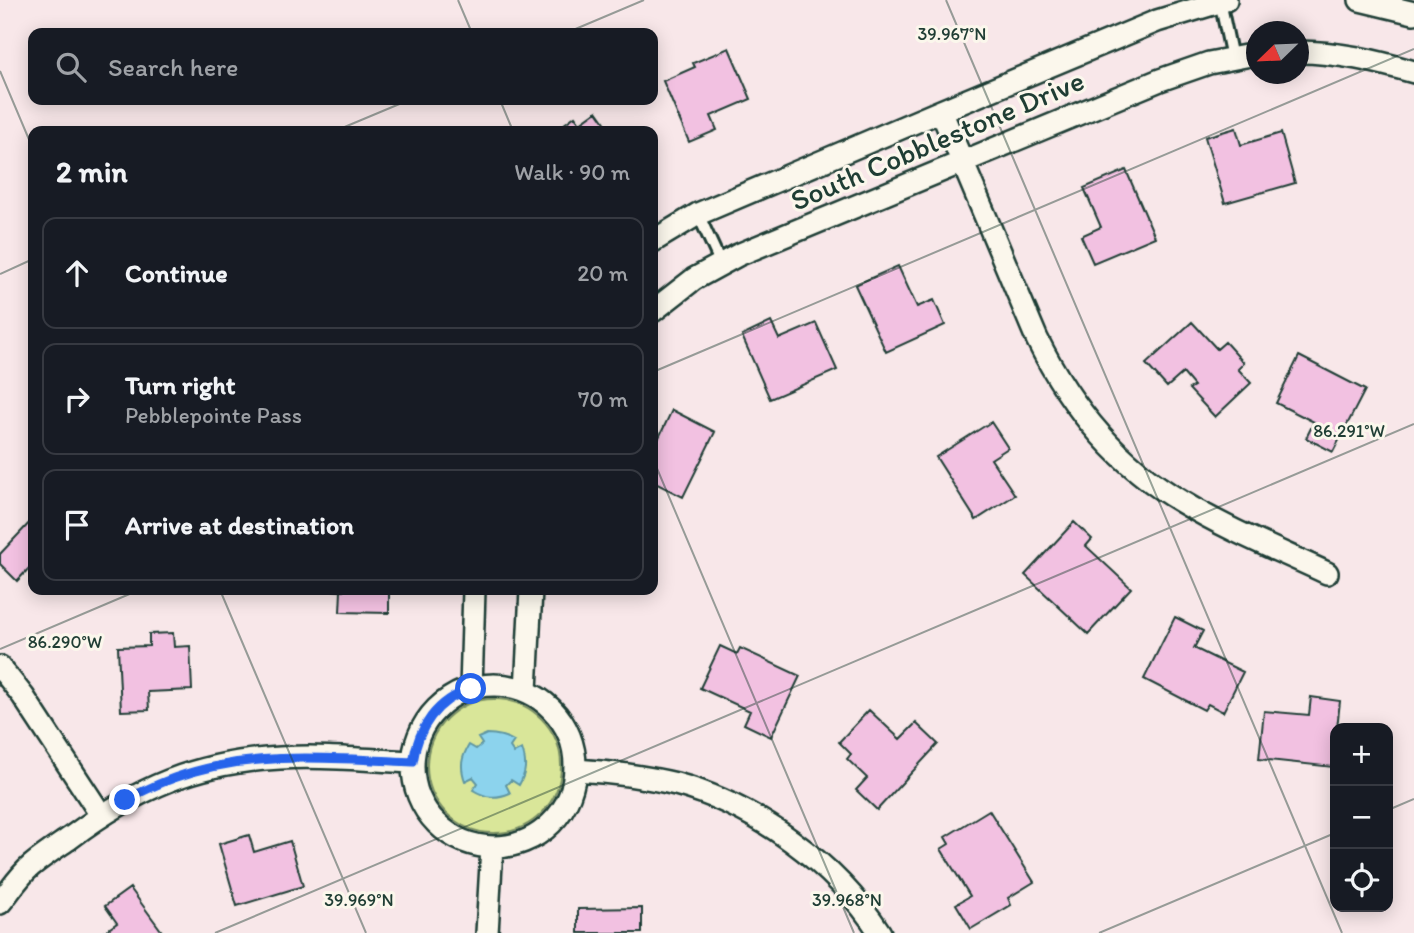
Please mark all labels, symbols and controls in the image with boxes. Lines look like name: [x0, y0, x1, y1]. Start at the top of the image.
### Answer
north arrow: [1246, 21, 1309, 84]
text: 39.967°N: [918, 23, 986, 45]
search box: [28, 28, 658, 105]
icon: search: [52, 48, 90, 86]
text: Search here: [108, 51, 238, 83]
street label: South Cobblestone Drive: [785, 61, 1089, 219]
text: 2 min: [56, 153, 127, 190]
text: Walk · 90 m: [514, 158, 630, 186]
icon: ahead: [58, 254, 96, 292]
text: Continue: [125, 257, 228, 289]
text: 20 m: [577, 259, 628, 287]
text: Turn right: [125, 369, 236, 401]
icon: right: [58, 380, 96, 418]
text: 70 m: [578, 385, 628, 413]
text: Pebblepointe Pass: [125, 401, 302, 429]
text: 86.291°W: [1313, 420, 1385, 442]
icon: arrive: [58, 506, 96, 544]
text: Arrive at destination: [125, 509, 354, 541]
text: 86.290°W: [28, 631, 102, 653]
route start: [455, 673, 486, 704]
map controls: [1330, 723, 1393, 912]
button: +: [1330, 723, 1393, 786]
route end: [109, 784, 140, 815]
button: −: [1330, 786, 1393, 849]
button: locate: [1330, 849, 1393, 912]
text: 39.969°N: [324, 889, 394, 911]
text: 39.968°N: [812, 889, 882, 911]

